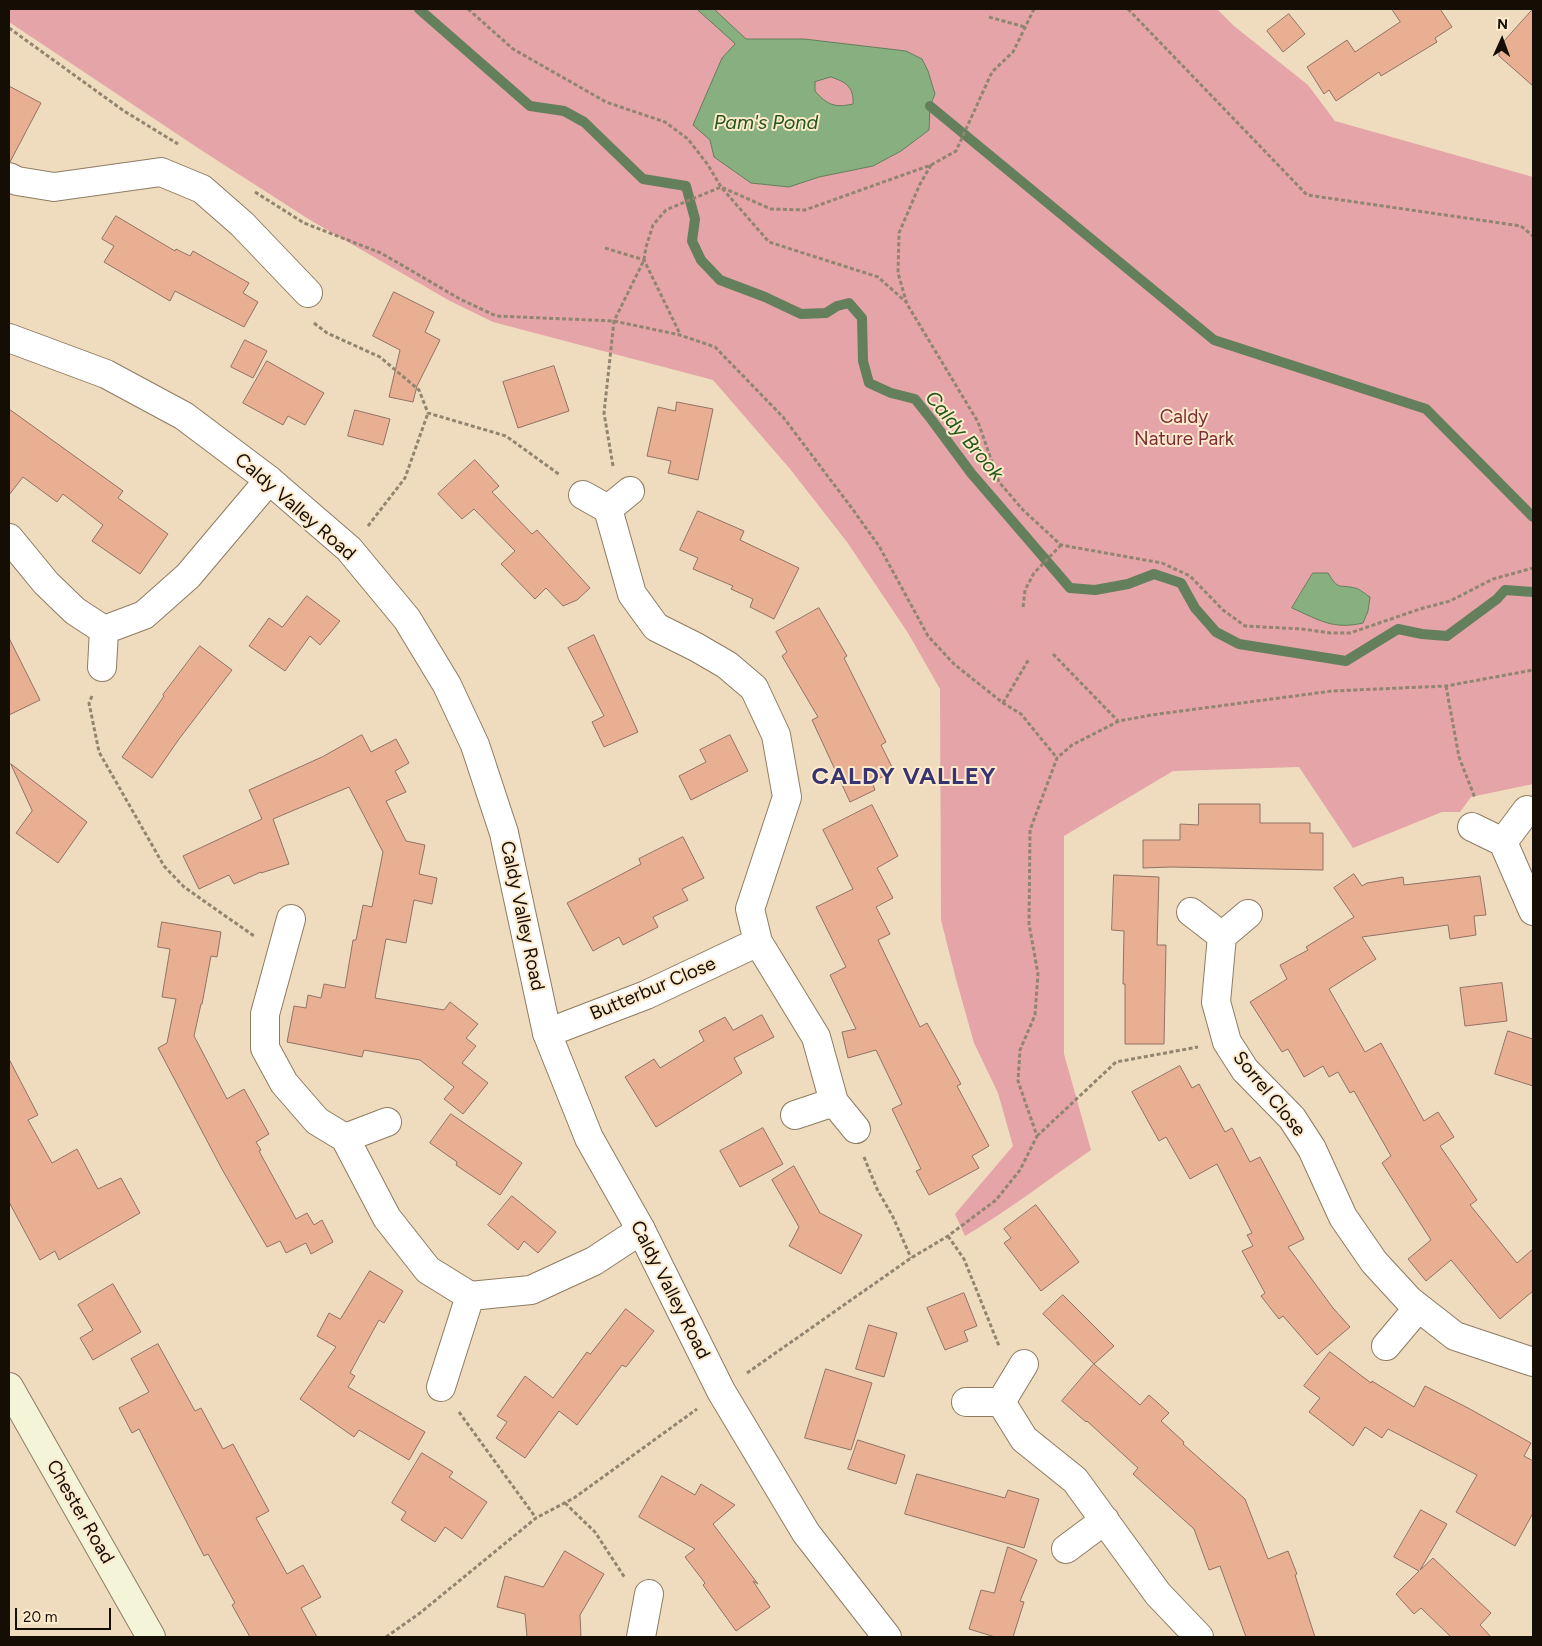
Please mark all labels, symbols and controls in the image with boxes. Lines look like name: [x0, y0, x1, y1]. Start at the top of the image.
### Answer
north arrow: [1477, 15, 1527, 65]
text: N: [1497, 16, 1508, 33]
water label: Pam's Pond: [714, 111, 818, 135]
water label: Caldy Brook: [920, 386, 1008, 486]
park label: Caldy Nature Park: [1134, 406, 1234, 450]
street label: Caldy Valley Road: [230, 448, 360, 566]
district label: CALDY VALLEY: [810, 763, 998, 791]
street label: Caldy Valley Road: [495, 839, 549, 993]
street label: Butterbur Close: [587, 952, 719, 1026]
street label: Sorrel Close: [1228, 1047, 1310, 1141]
street label: Caldy Valley Road: [625, 1217, 715, 1363]
street label: Chester Road: [41, 1456, 119, 1568]
scale bar: [18, 1598, 114, 1630]
text: 20 m: [23, 1608, 57, 1626]

